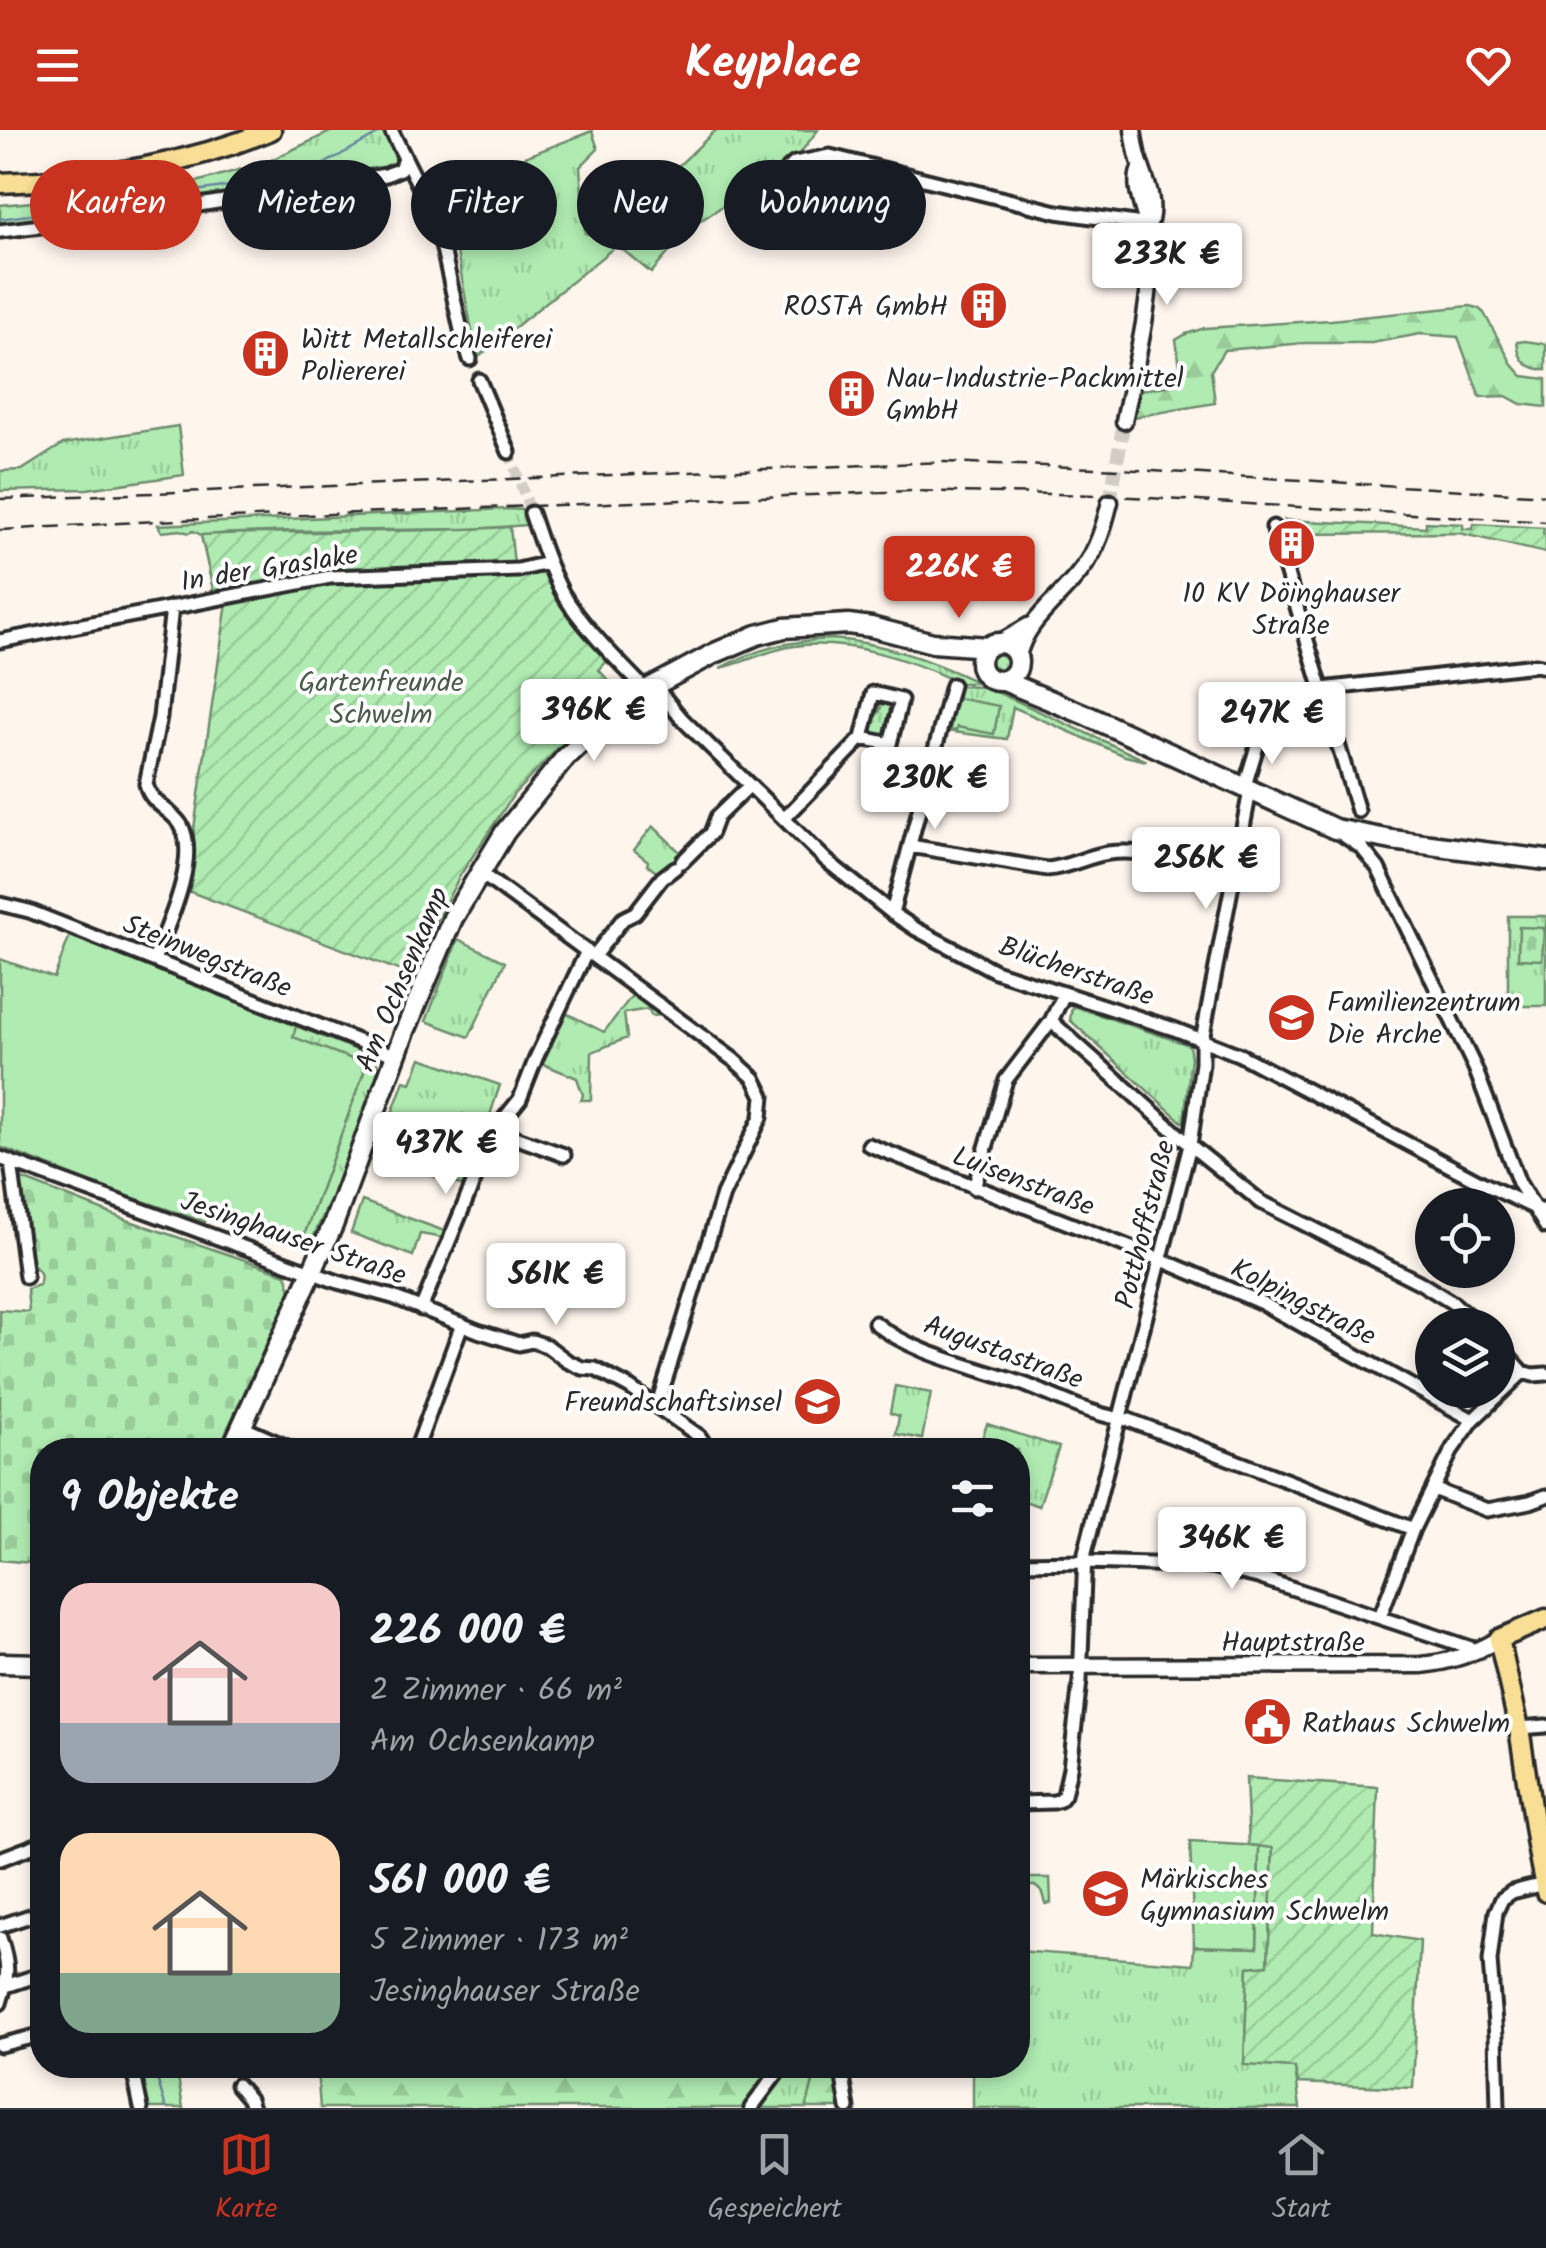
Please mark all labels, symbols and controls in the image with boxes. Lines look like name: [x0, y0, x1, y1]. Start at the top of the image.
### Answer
text: Keyplace: [685, 29, 861, 101]
icon: menu: [30, 38, 85, 93]
icon: heart: [1461, 38, 1516, 93]
chip: Kaufen: [30, 160, 202, 250]
chip: Mieten: [222, 160, 391, 250]
chip: Filter: [411, 160, 557, 250]
chip: Neu: [577, 160, 704, 250]
chip: Wohnung: [724, 160, 926, 250]
pin: 233K €: [1086, 223, 1248, 308]
text: 233K €: [1114, 230, 1220, 281]
building icon: ROSTA GmbH: [957, 279, 1009, 331]
place label: ROSTA GmbH: [784, 285, 948, 330]
place label: Witt Metallschleiferei Poliererei: [301, 318, 553, 395]
building icon: Witt Metallschleiferei Poliererei: [240, 328, 292, 380]
place label: Nau-Industrie-Packmittel GmbH: [886, 357, 1184, 434]
building icon: Nau-Industrie-Packmittel GmbH: [825, 367, 877, 419]
building icon: 10 KV Döinghauser Straße: [1265, 518, 1317, 570]
street label: In der Graslake: [177, 533, 362, 606]
pin: 226K €: [878, 536, 1040, 621]
text: 226K €: [906, 543, 1012, 594]
place label: 10 KV Döinghauser Straße: [1182, 572, 1402, 649]
park label: Gartenfreunde Schwelm: [298, 661, 464, 738]
pin: 396K €: [513, 679, 675, 764]
pin: 247K €: [1191, 682, 1353, 767]
text: 396K €: [543, 686, 645, 737]
text: 247K €: [1220, 689, 1324, 740]
pin: 230K €: [854, 747, 1016, 832]
text: 230K €: [883, 754, 987, 805]
pin: 256K €: [1125, 827, 1287, 912]
text: 256K €: [1154, 834, 1258, 885]
street label: Am Ochsenkamp: [344, 881, 462, 1079]
street label: Steinwegstraße: [116, 903, 299, 1012]
street label: Blücherstraße: [992, 925, 1160, 1020]
place label: Familienzentrum Die Arche: [1327, 981, 1520, 1058]
school or university icon: Familienzentrum Die Arche: [1266, 991, 1318, 1043]
pin: 437K €: [365, 1112, 527, 1197]
text: 437K €: [395, 1119, 497, 1170]
street label: Luisenstraße: [945, 1135, 1101, 1230]
street label: Potthoffstraße: [1104, 1135, 1189, 1314]
street label: Jesinghauser Straße: [174, 1180, 413, 1299]
map controls: [1415, 1188, 1515, 1408]
button: locate: [1415, 1188, 1515, 1288]
pin: 561K €: [475, 1243, 637, 1328]
street label: Kolpingstraße: [1222, 1247, 1384, 1359]
text: 561K €: [508, 1250, 604, 1301]
street label: Augustastraße: [917, 1304, 1090, 1403]
button: layers: [1415, 1308, 1515, 1408]
school or university icon: Freundschaftsinsel: [791, 1375, 843, 1427]
place label: Freundschaftsinsel: [564, 1381, 782, 1426]
text: 9 Objekte: [60, 1465, 239, 1532]
icon: filters: [945, 1471, 1000, 1526]
pin: 346K €: [1151, 1507, 1313, 1592]
text: 346K €: [1180, 1514, 1284, 1565]
text: 226 000 €: [370, 1599, 565, 1666]
street label: Hauptstraße: [1221, 1621, 1365, 1666]
icon: home: [140, 1623, 260, 1743]
text: 2 Zimmer · 66 m²: [370, 1666, 622, 1717]
public building icon: Rathaus Schwelm: [1241, 1696, 1293, 1748]
place label: Rathaus Schwelm: [1302, 1702, 1510, 1747]
text: Am Ochsenkamp: [370, 1717, 595, 1768]
text: 561 000 €: [370, 1849, 550, 1916]
place label: Märkisches Gymnasium Schwelm: [1140, 1858, 1389, 1935]
school or university icon: Märkisches Gymnasium Schwelm: [1079, 1868, 1131, 1920]
icon: home: [140, 1873, 260, 1993]
text: 5 Zimmer · 173 m²: [370, 1916, 628, 1967]
text: Jesinghauser Straße: [370, 1967, 640, 2018]
tab: Karte: [215, 2127, 277, 2232]
tab: Gespeichert: [707, 2127, 842, 2232]
tab: Start: [1272, 2127, 1331, 2232]

